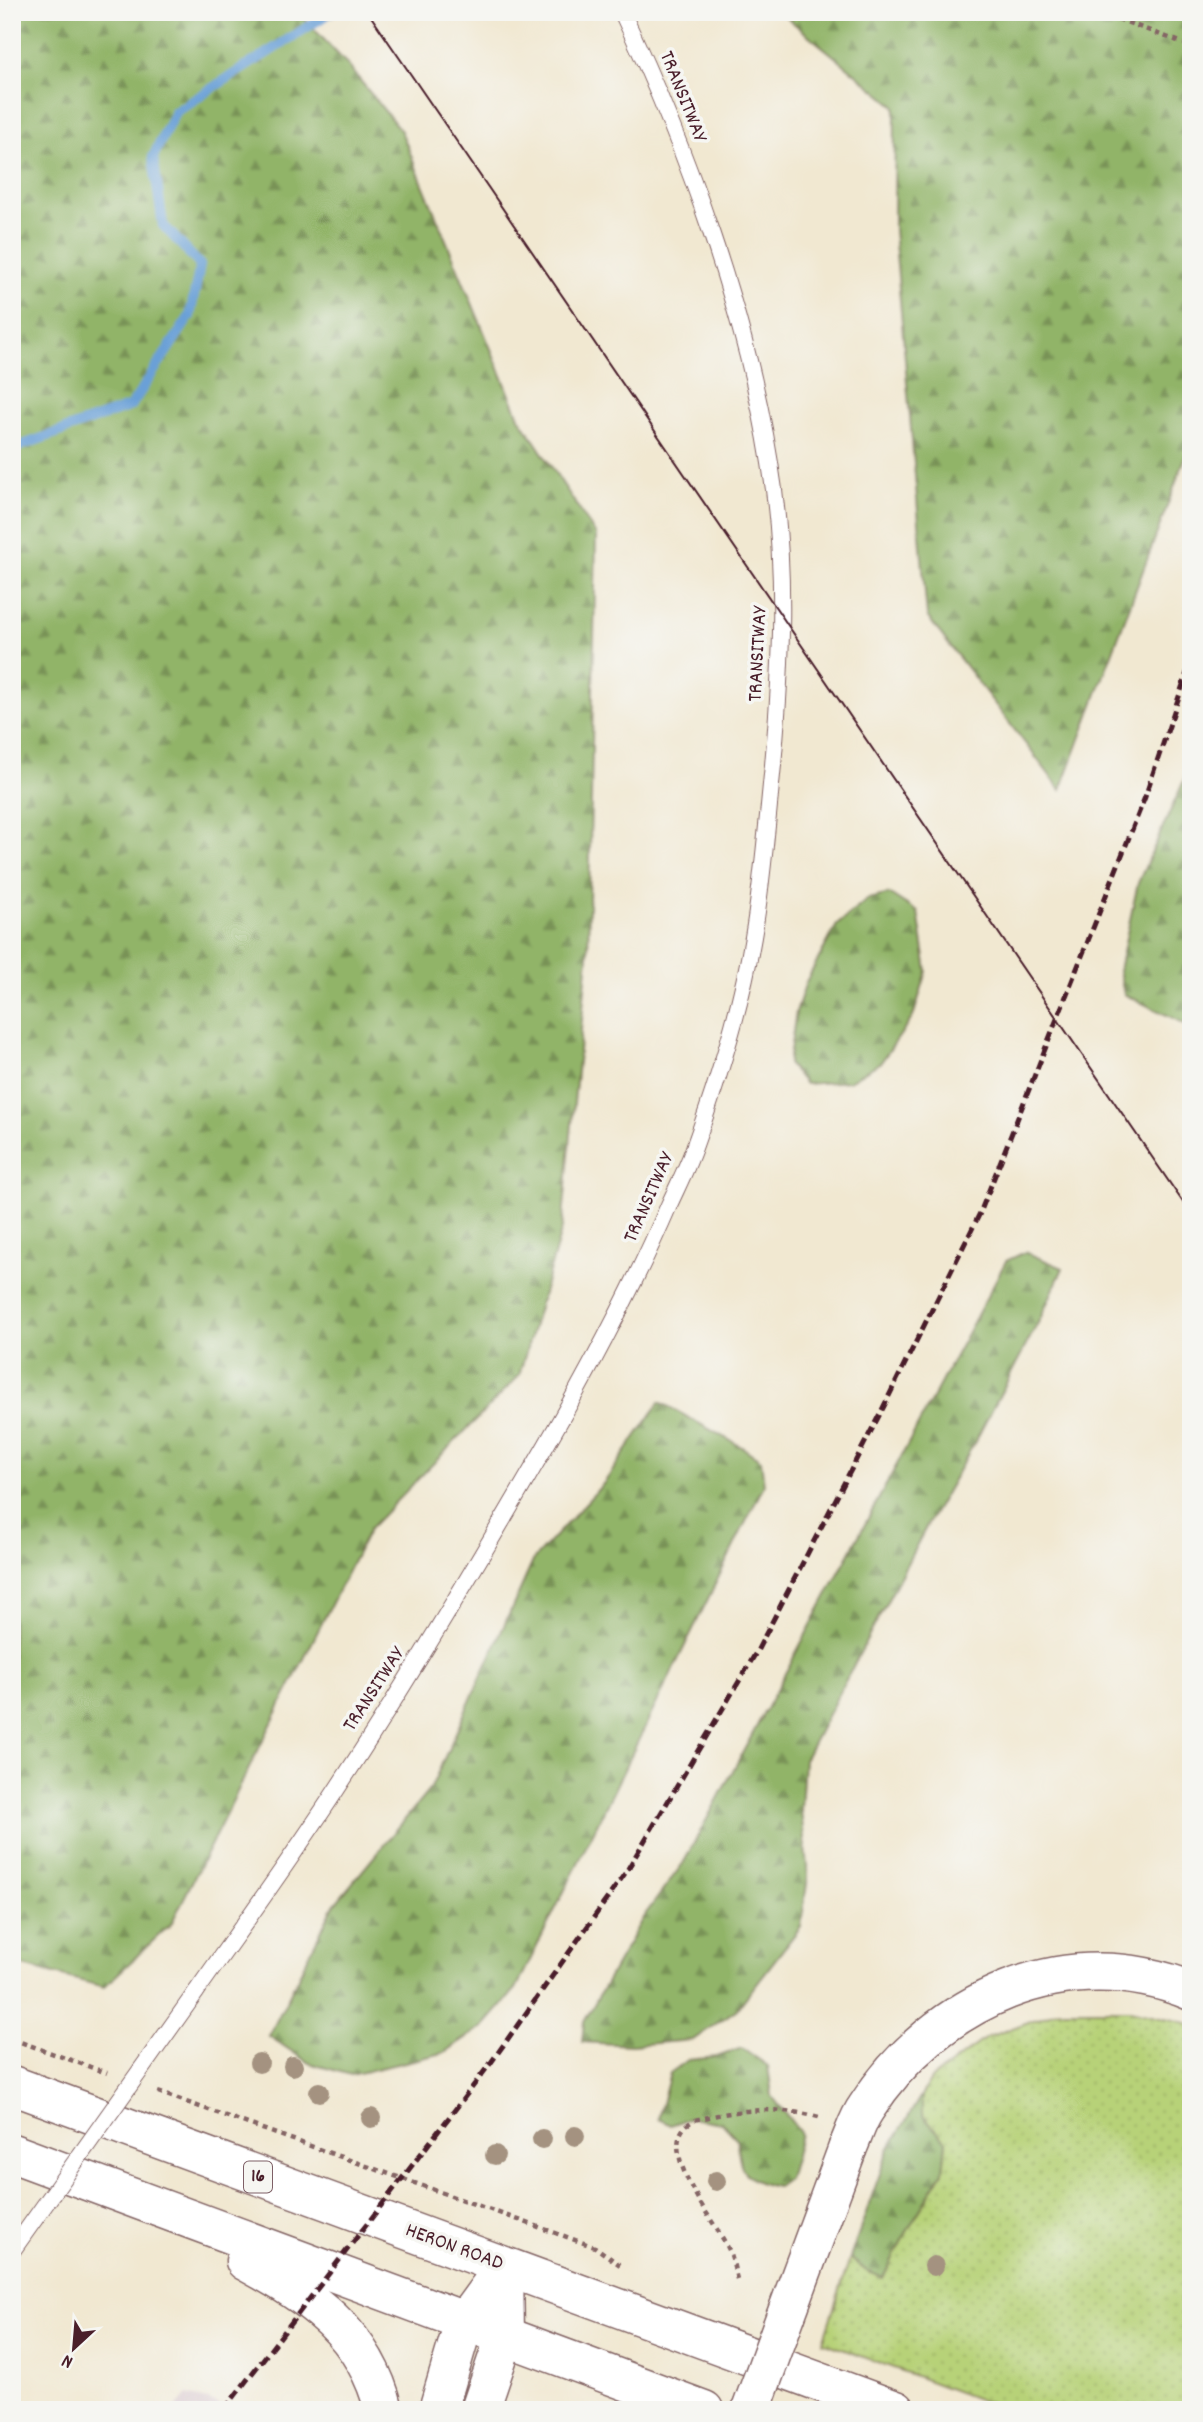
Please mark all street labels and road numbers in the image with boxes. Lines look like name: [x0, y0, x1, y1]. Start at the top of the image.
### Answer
street label: TRANSITWAY: [650, 47, 714, 148]
street label: TRANSITWAY: [742, 604, 777, 703]
street label: TRANSITWAY: [617, 1147, 684, 1248]
street label: TRANSITWAY: [336, 1641, 414, 1738]
road number: 16: [244, 2162, 272, 2192]
street label: HERON ROAD: [401, 2216, 507, 2280]

